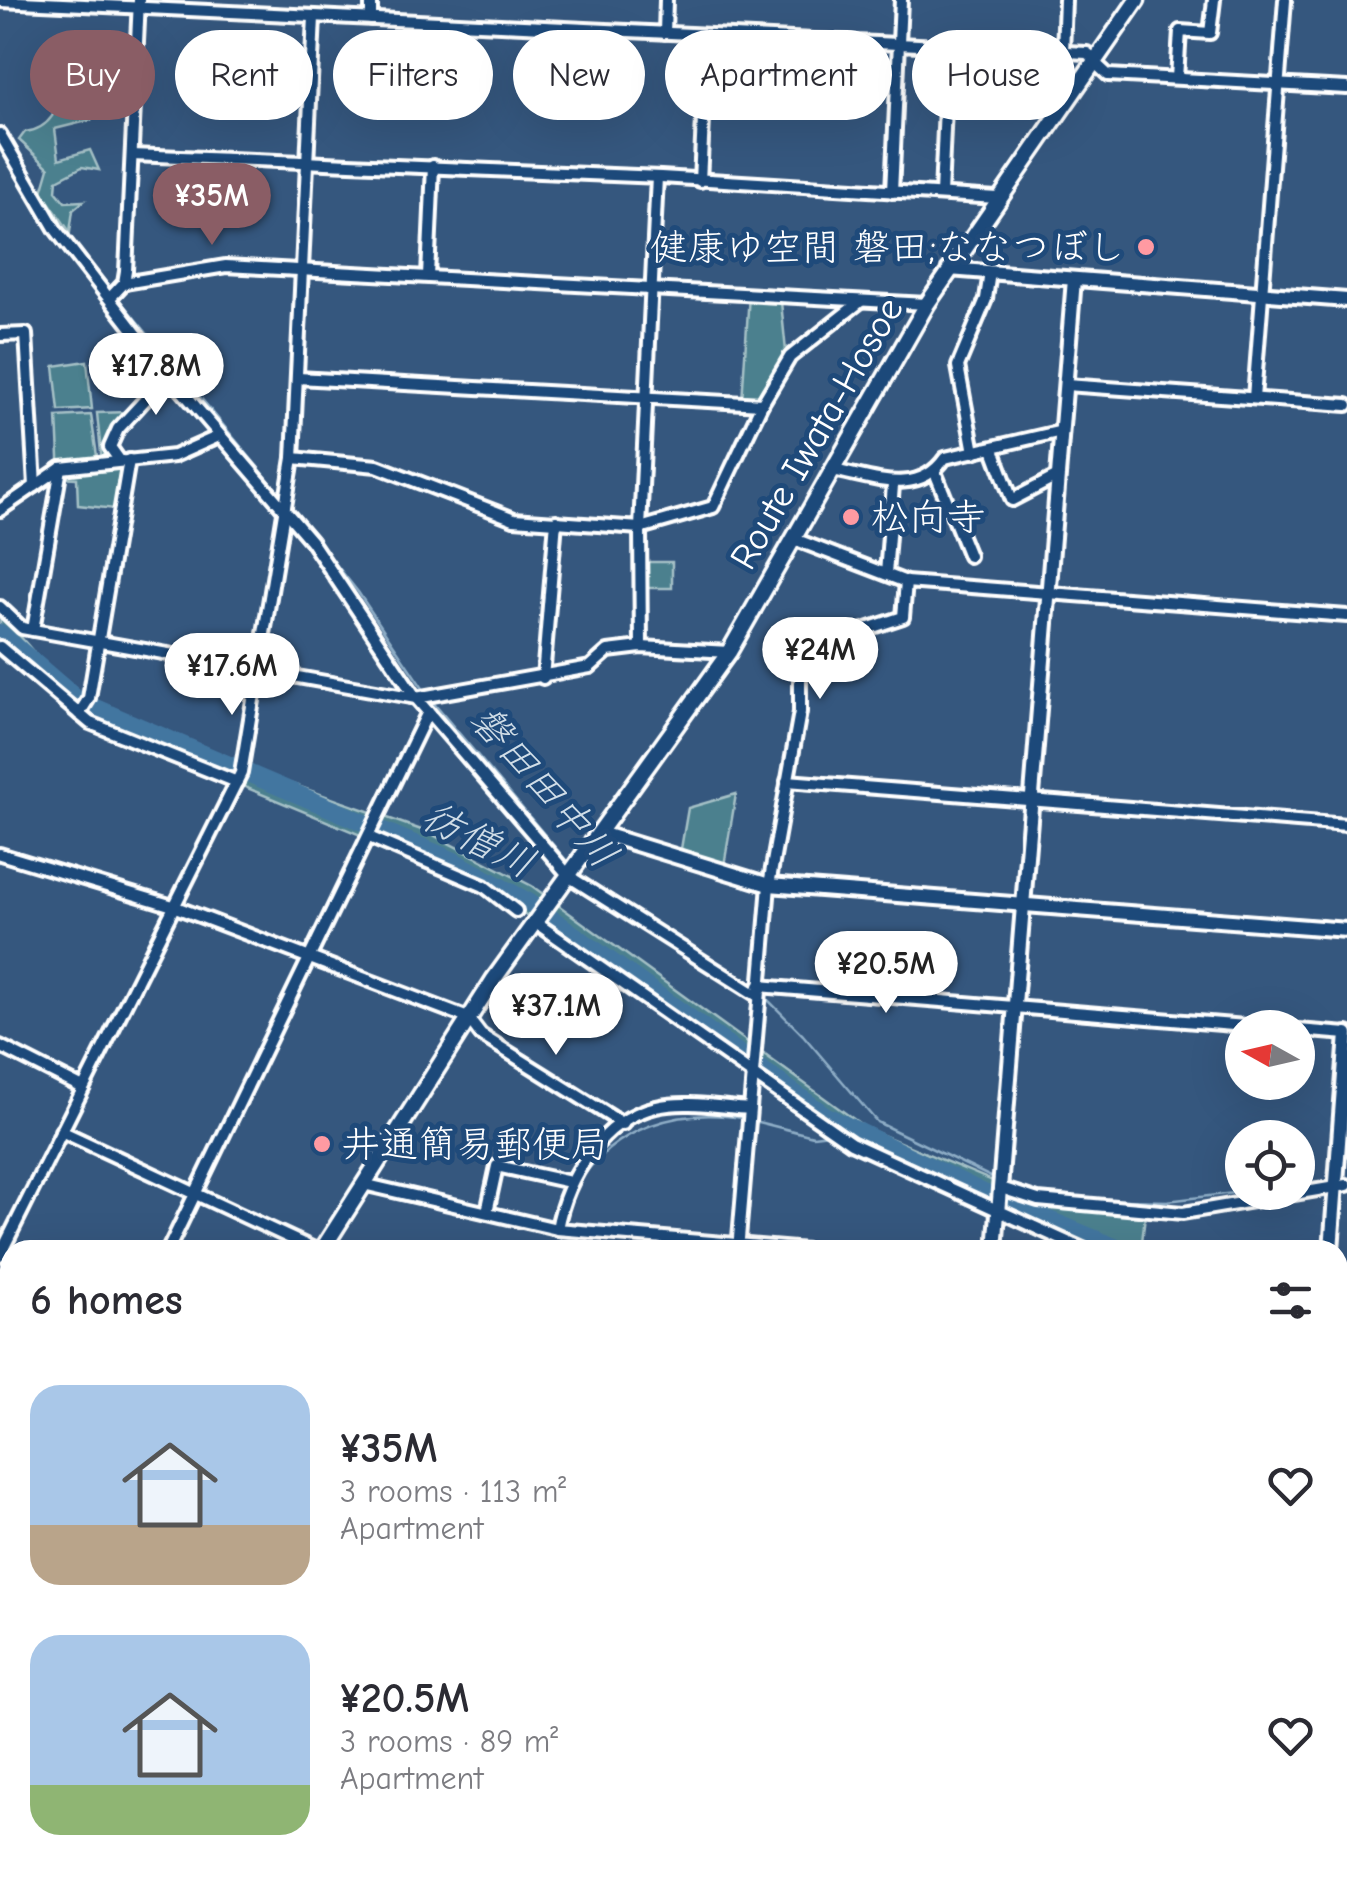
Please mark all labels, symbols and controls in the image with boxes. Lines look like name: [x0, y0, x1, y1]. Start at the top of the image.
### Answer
chip: Buy: [30, 30, 155, 120]
chip: Rent: [175, 30, 313, 120]
chip: Filters: [333, 30, 493, 120]
chip: New: [513, 30, 645, 120]
chip: Apartment: [665, 30, 892, 120]
chip: House: [912, 30, 1075, 120]
pin: ¥35M: [153, 163, 271, 248]
text: ¥35M: [175, 177, 249, 214]
place label: 健康ゆ空間 磐田;ななつぼし: [650, 226, 1126, 270]
marker: 健康ゆ空間 磐田;ななつぼし: [1135, 236, 1157, 258]
street label: Route Iwata-Hosoe: [721, 290, 913, 577]
pin: ¥17.8M: [75, 333, 237, 418]
text: ¥17.8M: [111, 347, 201, 384]
place label: 松向寺: [871, 496, 985, 540]
marker: 松向寺: [840, 506, 862, 528]
pin: ¥24M: [761, 617, 879, 702]
text: ¥24M: [784, 631, 856, 668]
pin: ¥17.6M: [151, 633, 313, 718]
text: ¥17.6M: [186, 647, 278, 684]
water label: 磐田田中川: [461, 696, 627, 877]
water label: 彷僧川: [415, 792, 542, 888]
pin: ¥20.5M: [805, 931, 967, 1016]
text: ¥20.5M: [837, 945, 935, 982]
pin: ¥37.1M: [475, 973, 637, 1058]
text: ¥37.1M: [511, 987, 601, 1024]
north arrow: [1225, 1010, 1315, 1100]
map controls: [1225, 1010, 1315, 1210]
button: locate: [1225, 1120, 1315, 1210]
place label: 井通簡易郵便局: [342, 1123, 608, 1167]
marker: 井通簡易郵便局: [311, 1133, 333, 1155]
icon: filters: [1263, 1273, 1318, 1328]
text: 6 homes: [30, 1276, 183, 1325]
text: ¥35M: [340, 1424, 438, 1473]
icon: home: [110, 1425, 230, 1545]
icon: heart: [1263, 1458, 1318, 1513]
text: 3 rooms · 113 m²: [340, 1473, 566, 1510]
text: Apartment: [340, 1510, 483, 1547]
text: ¥20.5M: [340, 1674, 469, 1723]
icon: home: [110, 1675, 230, 1795]
icon: heart: [1263, 1708, 1318, 1763]
text: 3 rooms · 89 m²: [340, 1723, 558, 1760]
text: Apartment: [340, 1760, 483, 1797]

